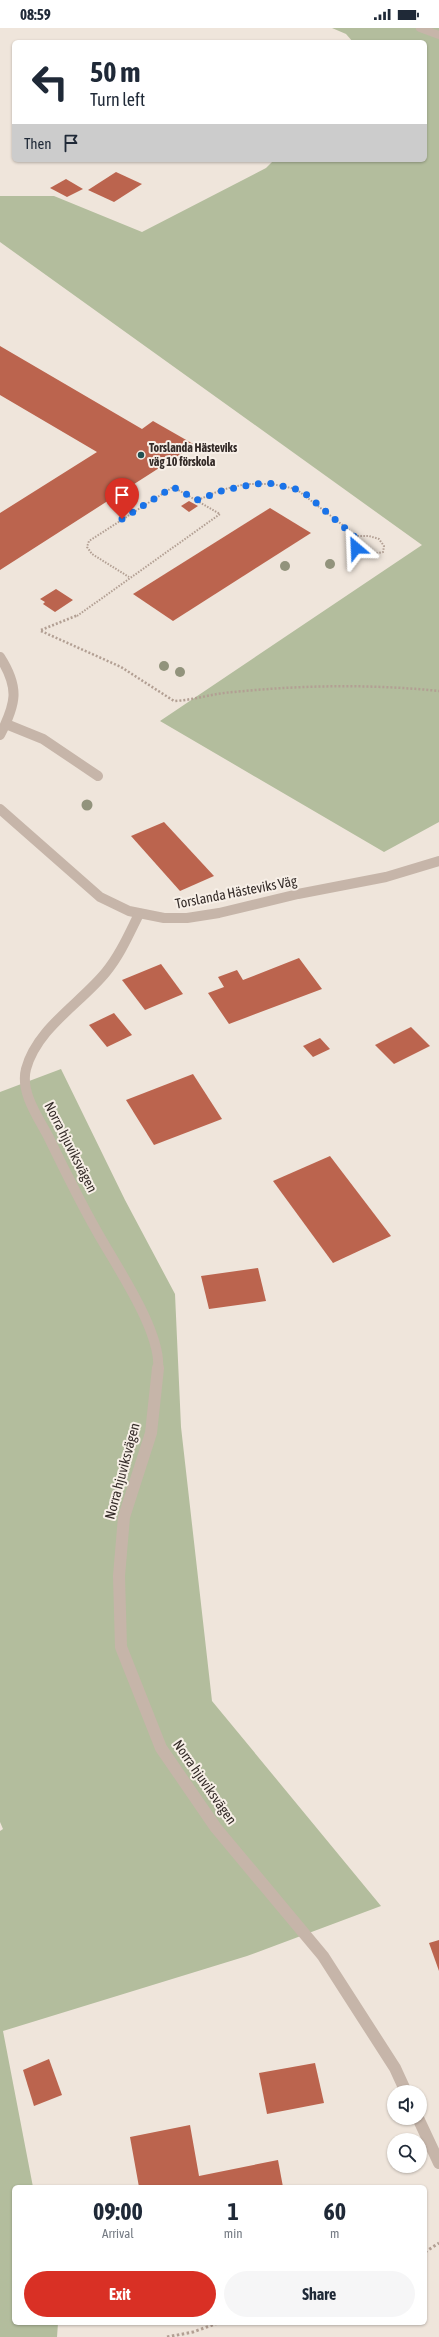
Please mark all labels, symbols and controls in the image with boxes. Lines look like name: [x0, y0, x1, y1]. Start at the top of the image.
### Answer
text: 08:59: [20, 6, 51, 23]
icon: left: [24, 56, 76, 108]
text: 50 m: [90, 56, 140, 88]
text: Turn left: [90, 89, 145, 110]
icon: arrive: [60, 132, 82, 154]
text: Then: [24, 135, 52, 152]
place label: Torslanda Hästeviks väg 10 förskola: [149, 441, 238, 469]
marker: Torslanda Hästeviks väg 10 förskola: [136, 450, 146, 460]
pin: [105, 478, 139, 519]
icon: arrive: [111, 484, 133, 506]
position arrow: [335, 527, 377, 569]
street label: Torslanda Hästeviks Väg: [174, 872, 298, 912]
street label: Norra hjuviksvägen: [41, 1099, 101, 1195]
street label: Norra hjuviksvägen: [101, 1421, 143, 1521]
street label: Norra hjuviksvägen: [170, 1737, 240, 1827]
map controls: [387, 2085, 427, 2173]
button: sound: [387, 2085, 427, 2125]
button: search: [387, 2133, 427, 2173]
text: 09:00: [93, 2198, 143, 2225]
text: 1: [228, 2198, 239, 2225]
text: 60: [323, 2198, 346, 2225]
text: Arrival: [102, 2226, 134, 2241]
text: min: [224, 2226, 242, 2241]
text: m: [330, 2226, 339, 2241]
button: Exit: [24, 2271, 216, 2317]
button: Share: [224, 2271, 415, 2317]

